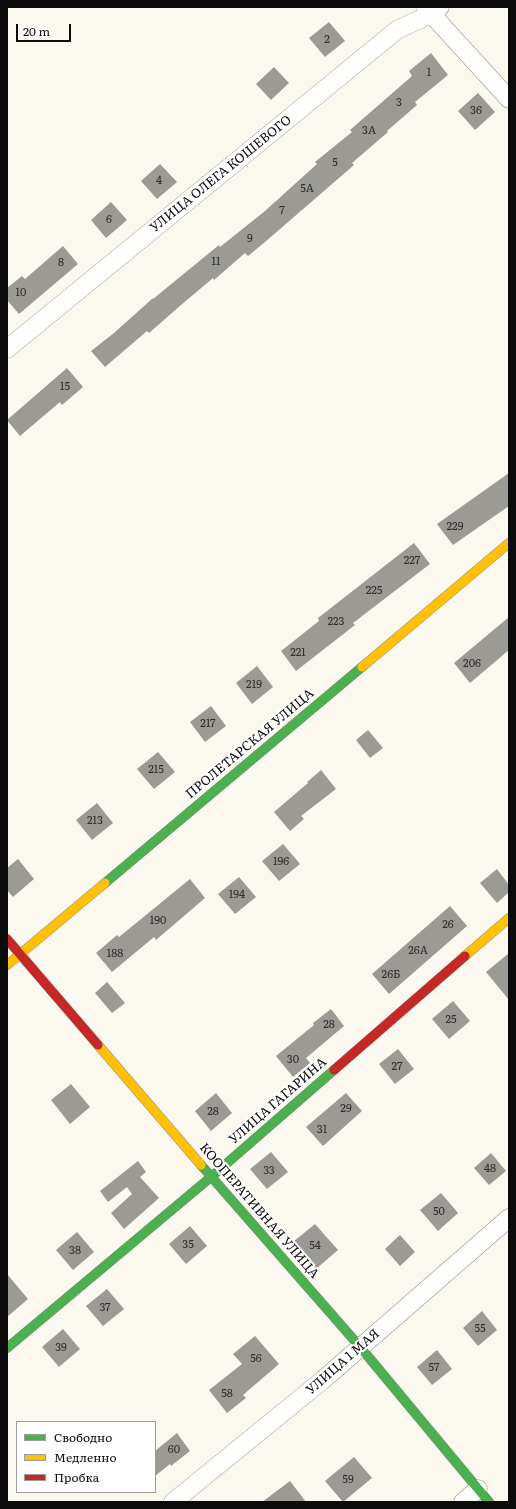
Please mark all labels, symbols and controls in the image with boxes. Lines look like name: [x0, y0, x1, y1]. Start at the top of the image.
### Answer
scale bar: [18, 16, 73, 42]
text: 20 m: [23, 22, 50, 40]
house number: 2: [324, 33, 330, 47]
house number: 1: [427, 66, 431, 80]
house number: 3: [396, 96, 402, 110]
house number: 36: [470, 104, 482, 118]
street label: УЛИЦА ОЛЕГА КОШЕВОГО: [147, 112, 295, 236]
house number: 3А: [362, 124, 376, 138]
house number: 5: [332, 156, 338, 170]
house number: 4: [156, 174, 162, 188]
house number: 5А: [300, 182, 314, 196]
house number: 7: [279, 204, 285, 218]
house number: 6: [106, 213, 112, 227]
house number: 9: [247, 232, 253, 246]
house number: 11: [212, 255, 220, 269]
house number: 8: [58, 256, 64, 270]
house number: 10: [16, 286, 26, 300]
house number: 15: [60, 380, 70, 394]
house number: 229: [447, 520, 463, 534]
house number: 227: [404, 554, 420, 568]
house number: 225: [366, 584, 382, 598]
house number: 223: [327, 615, 345, 629]
house number: 221: [290, 646, 306, 660]
house number: 206: [463, 657, 481, 671]
house number: 219: [246, 678, 262, 692]
street label: ПРОЛЕТАРСКАЯ УЛИЦА: [183, 686, 317, 802]
house number: 217: [200, 717, 216, 731]
house number: 215: [148, 763, 164, 777]
house number: 213: [87, 814, 103, 828]
house number: 196: [273, 855, 289, 869]
house number: 194: [229, 888, 245, 902]
house number: 190: [150, 914, 166, 928]
house number: 26: [442, 918, 454, 932]
house number: 26А: [408, 944, 428, 958]
house number: 188: [107, 947, 123, 961]
house number: 26Б: [382, 968, 400, 982]
house number: 25: [445, 1013, 457, 1027]
house number: 28: [323, 1018, 335, 1032]
house number: 30: [287, 1053, 299, 1067]
street label: УЛИЦА ГАГАРИНА: [226, 1054, 330, 1148]
house number: 27: [391, 1060, 403, 1074]
house number: 29: [340, 1102, 352, 1116]
house number: 28: [207, 1105, 219, 1119]
house number: 31: [317, 1123, 327, 1137]
street label: КООПЕРАТИВНАЯ УЛИЦА: [196, 1140, 322, 1282]
house number: 48: [484, 1162, 496, 1176]
house number: 33: [263, 1164, 275, 1178]
house number: 50: [433, 1205, 445, 1219]
house number: 35: [182, 1238, 194, 1252]
house number: 54: [309, 1239, 321, 1253]
house number: 38: [69, 1244, 81, 1258]
house number: 37: [99, 1301, 111, 1315]
house number: 55: [474, 1322, 486, 1336]
street label: УЛИЦА 1 МАЯ: [303, 1326, 383, 1398]
house number: 39: [55, 1341, 67, 1355]
house number: 56: [250, 1352, 262, 1366]
house number: 57: [428, 1361, 440, 1375]
house number: 58: [221, 1387, 233, 1401]
legend: [16, 1421, 156, 1493]
text: Свободно: [54, 1428, 112, 1446]
house number: 60: [168, 1443, 180, 1457]
text: Медленно: [54, 1448, 117, 1466]
text: Пробка: [54, 1468, 99, 1486]
house number: 59: [342, 1473, 354, 1487]

